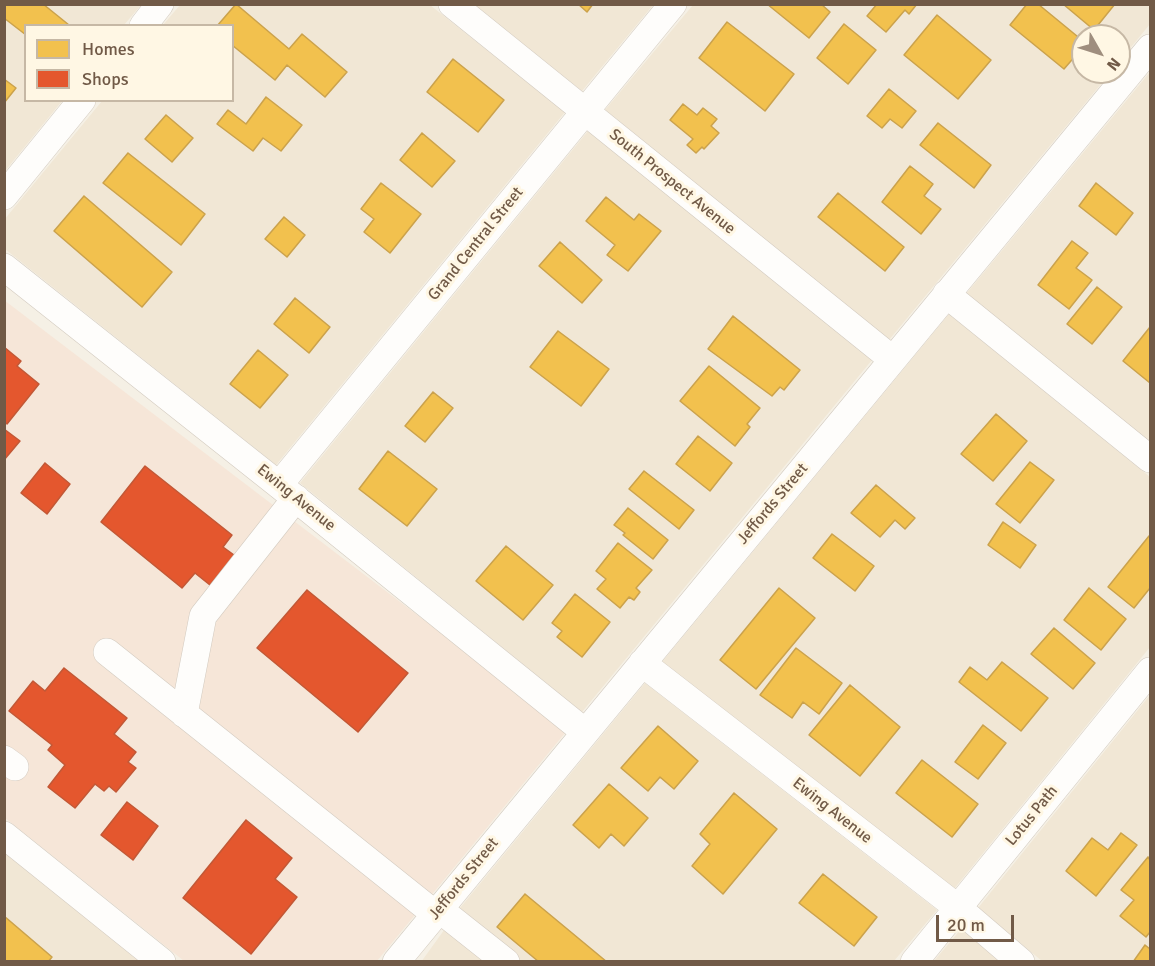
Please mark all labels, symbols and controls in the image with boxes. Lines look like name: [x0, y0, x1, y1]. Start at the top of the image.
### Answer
legend: [24, 24, 234, 102]
north arrow: [1071, 24, 1131, 84]
text: Homes: [82, 38, 135, 60]
text: N: [1102, 53, 1125, 75]
text: Shops: [82, 68, 129, 90]
street label: South Prospect Avenue: [605, 125, 739, 239]
street label: Grand Central Street: [424, 183, 528, 305]
street label: Ewing Avenue: [253, 460, 339, 536]
street label: Jeffords Street: [733, 460, 813, 548]
street label: Ewing Avenue: [788, 774, 876, 848]
street label: Lotus Path: [1002, 782, 1062, 850]
street label: Jeffords Street: [425, 834, 503, 924]
scale bar: [939, 903, 1017, 941]
text: 20 m: [947, 914, 985, 936]

